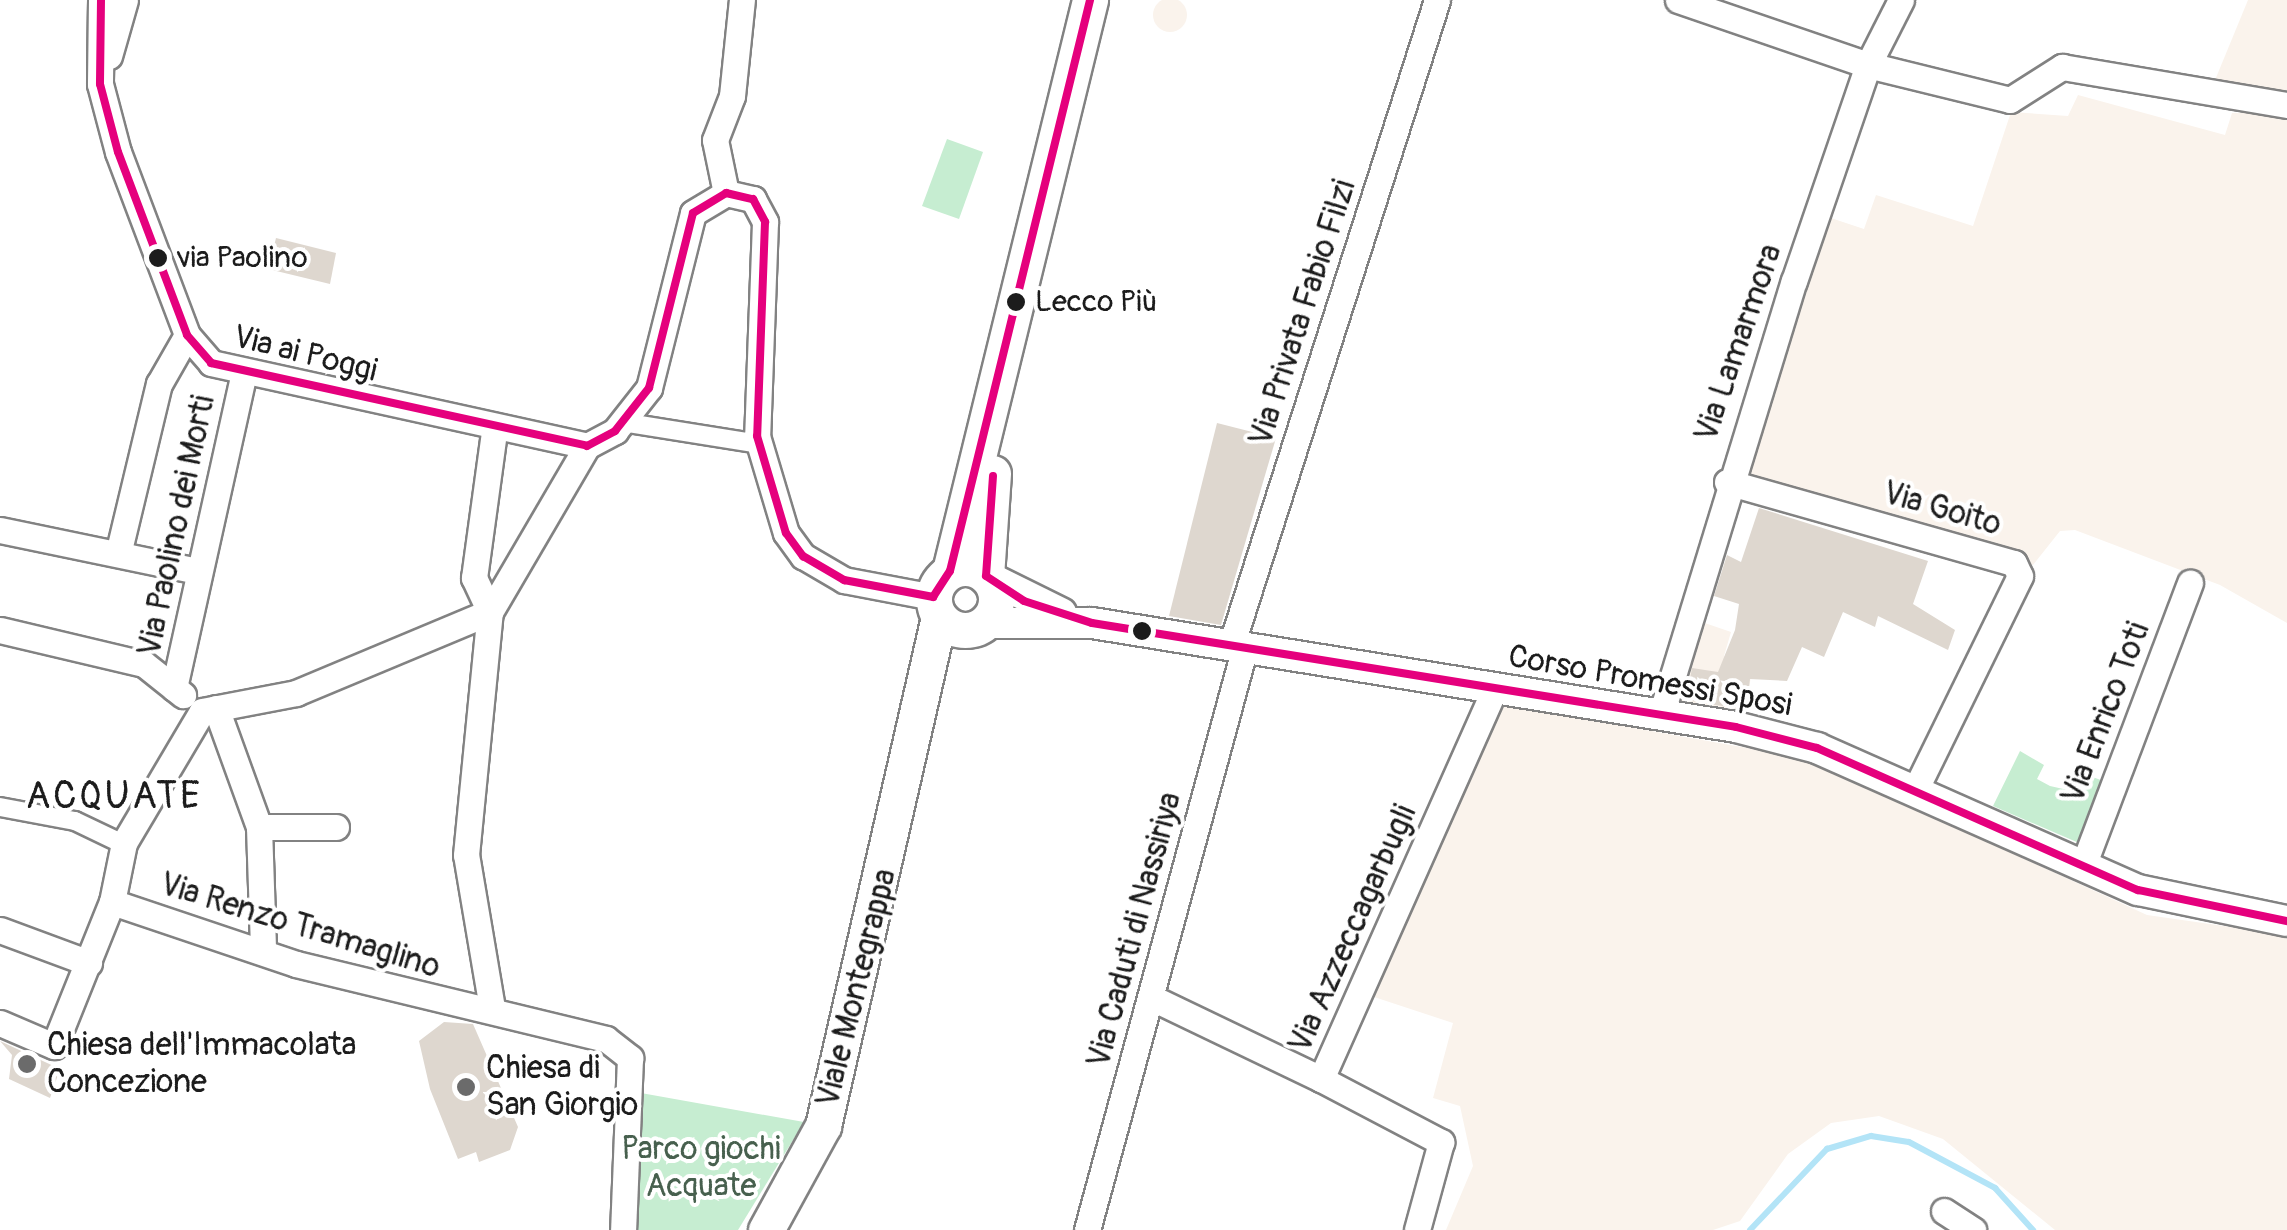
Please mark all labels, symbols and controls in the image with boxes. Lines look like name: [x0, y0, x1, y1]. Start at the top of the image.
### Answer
street label: Via Privata Fabio Filzi: [1242, 175, 1364, 451]
street label: Via Lamarmora: [1687, 239, 1791, 447]
place label: via Paolino: [177, 240, 308, 276]
marker: via Paolino: [148, 248, 168, 268]
place label: Lecco Più: [1035, 284, 1157, 320]
marker: Lecco Più: [1006, 292, 1026, 312]
street label: Via ai Poggi: [229, 318, 381, 390]
street label: Via Paolino dei Morti: [131, 392, 223, 660]
street label: Via Goito: [1879, 474, 2005, 544]
street label: Via Enrico Toti: [2054, 617, 2158, 809]
unlabelled marker: [1132, 621, 1152, 641]
street label: Corso Promessi Sposi: [1505, 637, 1795, 725]
district label: ACQUATE: [26, 774, 202, 820]
street label: Via Caduti di Nassiriya: [1080, 788, 1190, 1072]
street label: Via Azzeccagarbugli: [1281, 799, 1425, 1059]
street label: Via Renzo Tramaglino: [155, 865, 445, 987]
street label: Viale Montegrappa: [809, 865, 905, 1111]
place label: Chiesa dell'Immacolata Concezione: [47, 1027, 357, 1102]
place label: Chiesa di San Giorgio: [486, 1050, 638, 1125]
marker: Chiesa dell'Immacolata Concezione: [16, 1053, 38, 1075]
marker: Chiesa di San Giorgio: [455, 1076, 477, 1098]
park label: Parco giochi Acquate: [621, 1131, 781, 1206]

